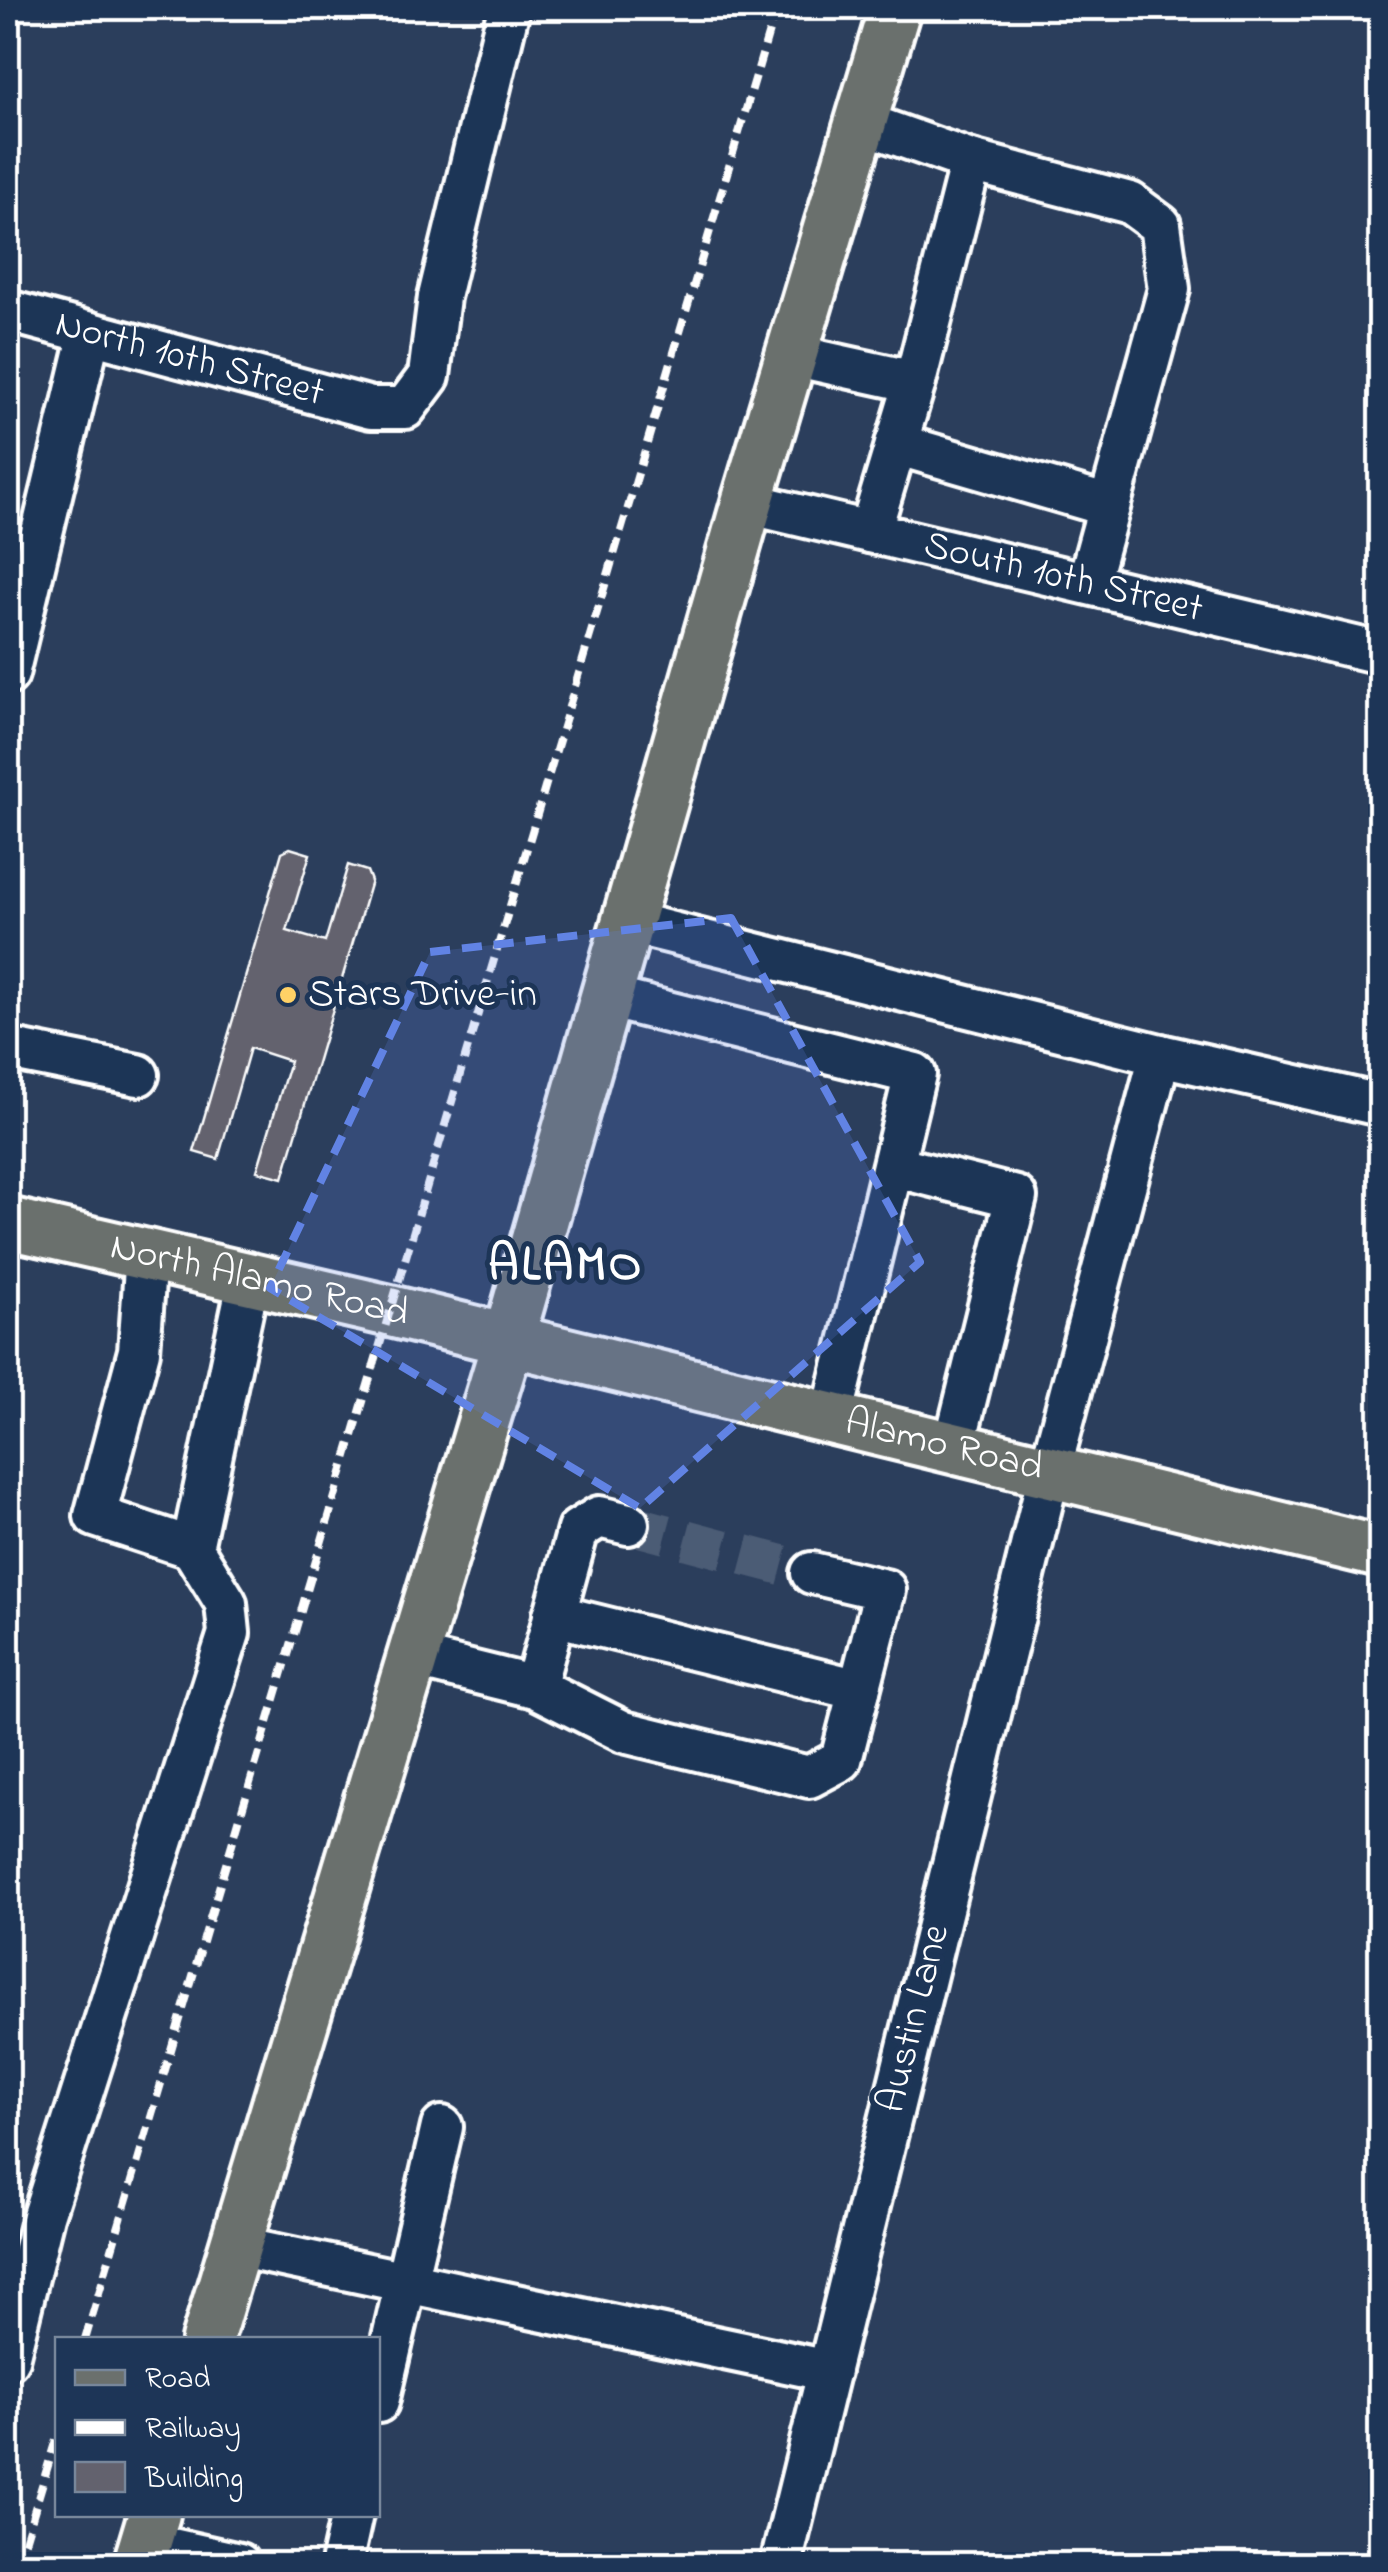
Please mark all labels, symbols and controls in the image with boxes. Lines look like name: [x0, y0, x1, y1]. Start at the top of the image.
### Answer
street label: North 10th Street: [49, 295, 331, 424]
street label: South 10th Street: [918, 516, 1209, 640]
place label: Stars Drive-in: [308, 966, 537, 1025]
marker: Stars Drive-in: [277, 984, 299, 1006]
street label: North Alamo Road: [104, 1218, 415, 1344]
district label: ALAMO: [488, 1230, 644, 1303]
street label: Alamo Road: [839, 1393, 1049, 1498]
street label: Austin Lane: [863, 1919, 967, 2119]
legend: [55, 2337, 380, 2517]
text: Road: [145, 2358, 210, 2402]
text: Railway: [145, 2408, 241, 2452]
text: Building: [144, 2458, 243, 2502]

